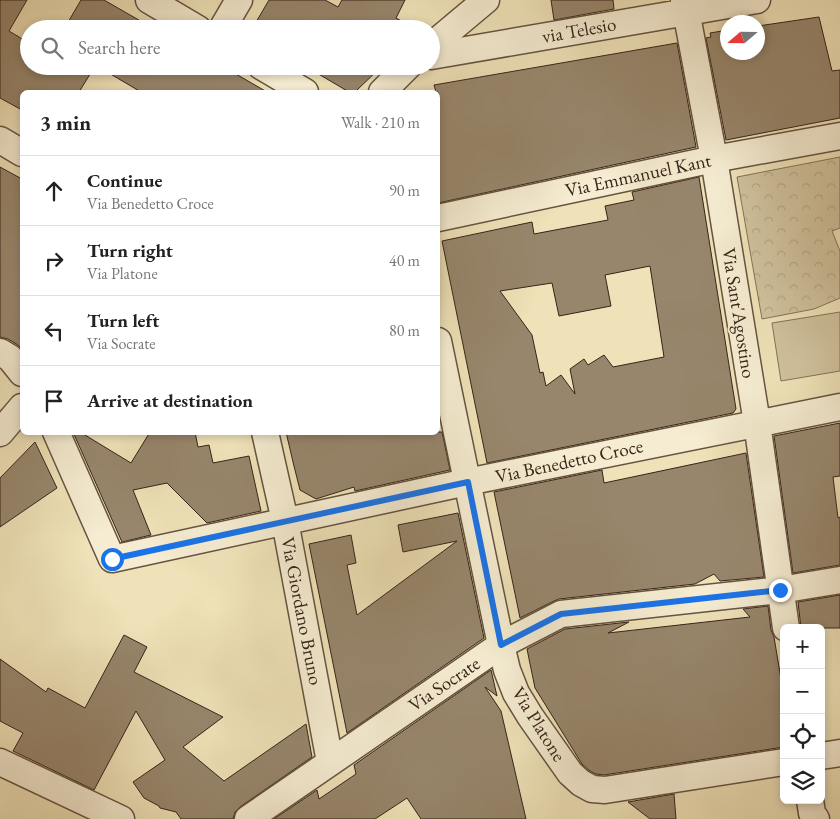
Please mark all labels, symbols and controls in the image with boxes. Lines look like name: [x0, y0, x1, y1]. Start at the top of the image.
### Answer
street label: via Telesio: [540, 11, 618, 49]
north arrow: [720, 15, 765, 60]
search box: [20, 20, 440, 75]
icon: search: [38, 34, 66, 62]
text: Search here: [78, 35, 160, 60]
text: 3 min: [40, 109, 91, 136]
text: Walk · 210 m: [341, 112, 420, 133]
street label: Via Emmanuel Kant: [563, 147, 713, 203]
text: Continue: [87, 168, 162, 193]
icon: ahead: [40, 177, 68, 205]
text: 90 m: [389, 180, 420, 201]
text: Via Benedetto Croce: [87, 193, 214, 214]
text: Turn right: [87, 238, 173, 263]
street label: Via Sant'Agostino: [716, 246, 762, 380]
icon: right: [40, 247, 68, 275]
text: 40 m: [389, 250, 420, 271]
text: Via Platone: [87, 263, 158, 284]
text: Turn left: [87, 308, 159, 333]
icon: left: [40, 317, 68, 345]
text: 80 m: [389, 320, 420, 341]
text: Via Socrate: [87, 333, 156, 354]
icon: arrive: [40, 387, 68, 415]
text: Arrive at destination: [87, 388, 253, 413]
street label: Via Benedetto Croce: [493, 433, 645, 489]
street label: Via Giordano Bruno: [275, 535, 329, 687]
route start: [101, 548, 124, 571]
route end: [769, 579, 792, 602]
map controls: [780, 624, 825, 804]
button: +: [780, 624, 825, 669]
street label: Via Socrate: [403, 651, 485, 717]
button: −: [780, 669, 825, 714]
street label: Via Platone: [506, 682, 572, 766]
button: locate: [780, 714, 825, 759]
button: layers: [780, 759, 825, 804]

